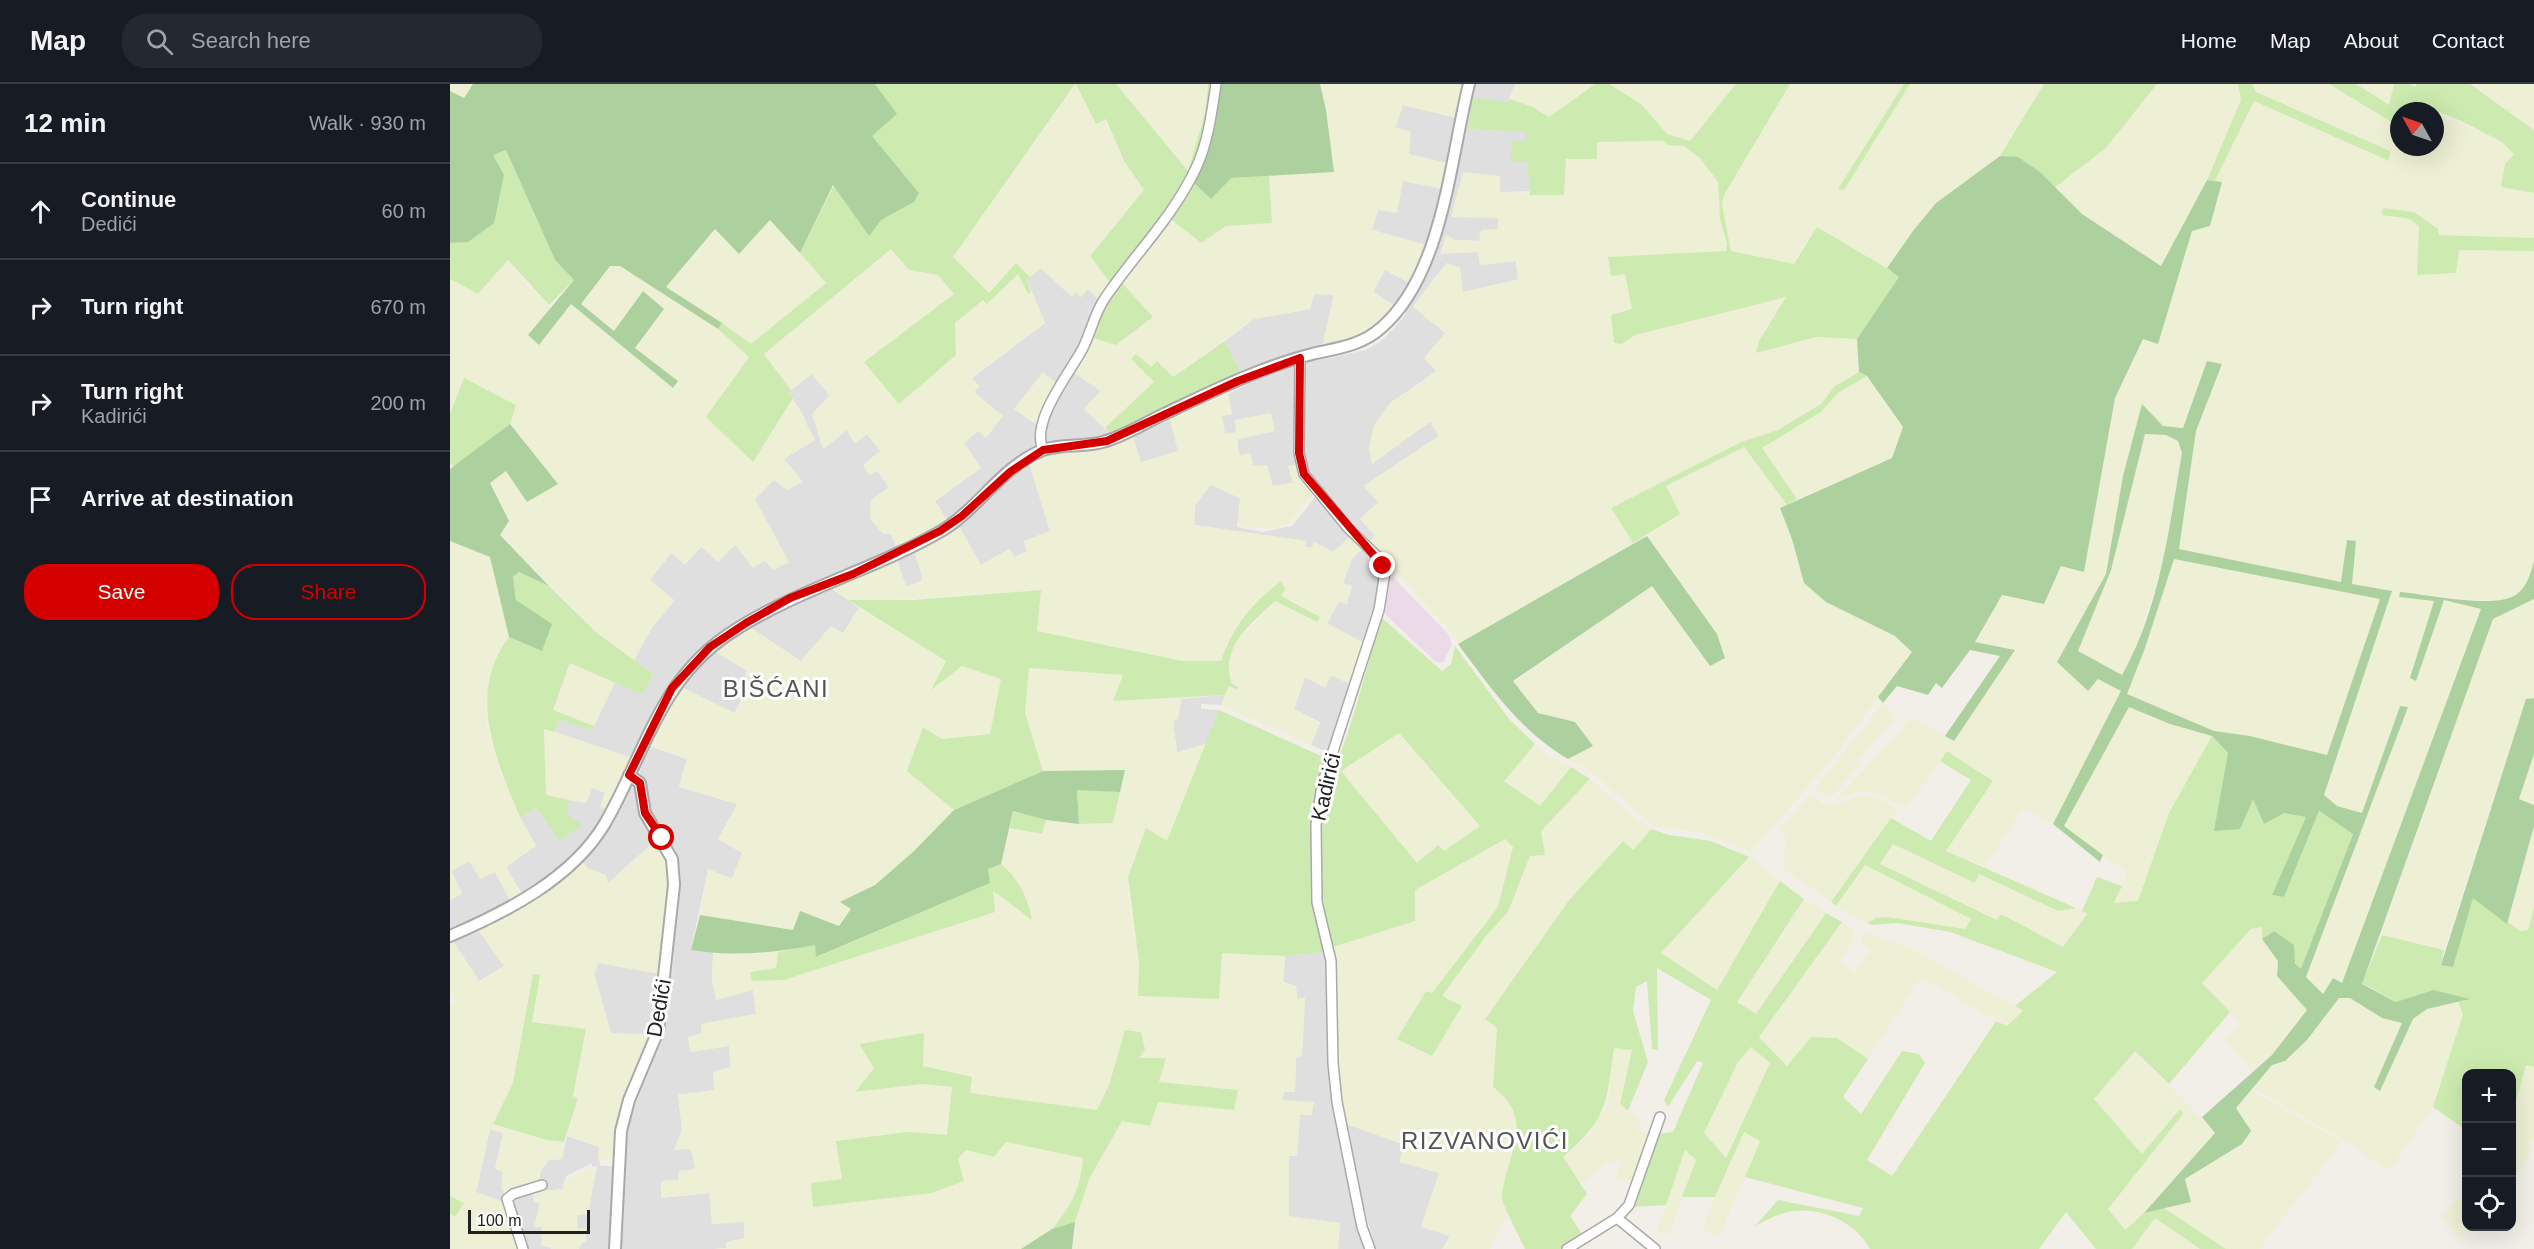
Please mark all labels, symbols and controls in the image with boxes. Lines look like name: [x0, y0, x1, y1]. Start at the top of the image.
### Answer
search box: [122, 14, 542, 68]
text: Map: [30, 25, 86, 56]
icon: search: [143, 25, 176, 58]
text: Search here: [191, 28, 311, 53]
text: Home: [2181, 29, 2237, 52]
text: Map: [2270, 29, 2311, 52]
text: About: [2344, 29, 2399, 52]
text: Contact: [2432, 29, 2504, 52]
north arrow: [2390, 102, 2444, 156]
text: 12 min: [24, 108, 106, 138]
text: Walk · 930 m: [309, 112, 426, 134]
text: Continue: [81, 187, 176, 212]
icon: ahead: [24, 195, 57, 228]
text: 60 m: [382, 200, 426, 222]
text: Dedići: [81, 213, 137, 235]
icon: right: [24, 291, 57, 324]
text: Turn right: [81, 294, 183, 319]
text: 670 m: [370, 296, 426, 318]
text: Turn right: [81, 379, 183, 404]
icon: right: [24, 387, 57, 420]
text: 200 m: [370, 392, 426, 414]
text: Kadirići: [81, 405, 147, 427]
icon: arrive: [24, 483, 57, 516]
text: Arrive at destination: [81, 486, 294, 511]
route end: [1369, 552, 1395, 578]
button: Save: [24, 564, 219, 620]
button: Share: [231, 564, 426, 620]
district label: BIŠĆANI: [723, 675, 829, 702]
street label: Kadirići: [1307, 751, 1344, 823]
route start: [648, 824, 674, 850]
street label: Dedići: [642, 977, 675, 1039]
map controls: [2462, 1069, 2516, 1231]
button: +: [2462, 1069, 2516, 1123]
button: −: [2462, 1123, 2516, 1177]
district label: RIZVANOVIĆI: [1401, 1127, 1569, 1154]
button: locate: [2462, 1177, 2516, 1231]
scale bar: [468, 1207, 590, 1234]
text: 100 m: [477, 1212, 521, 1229]

